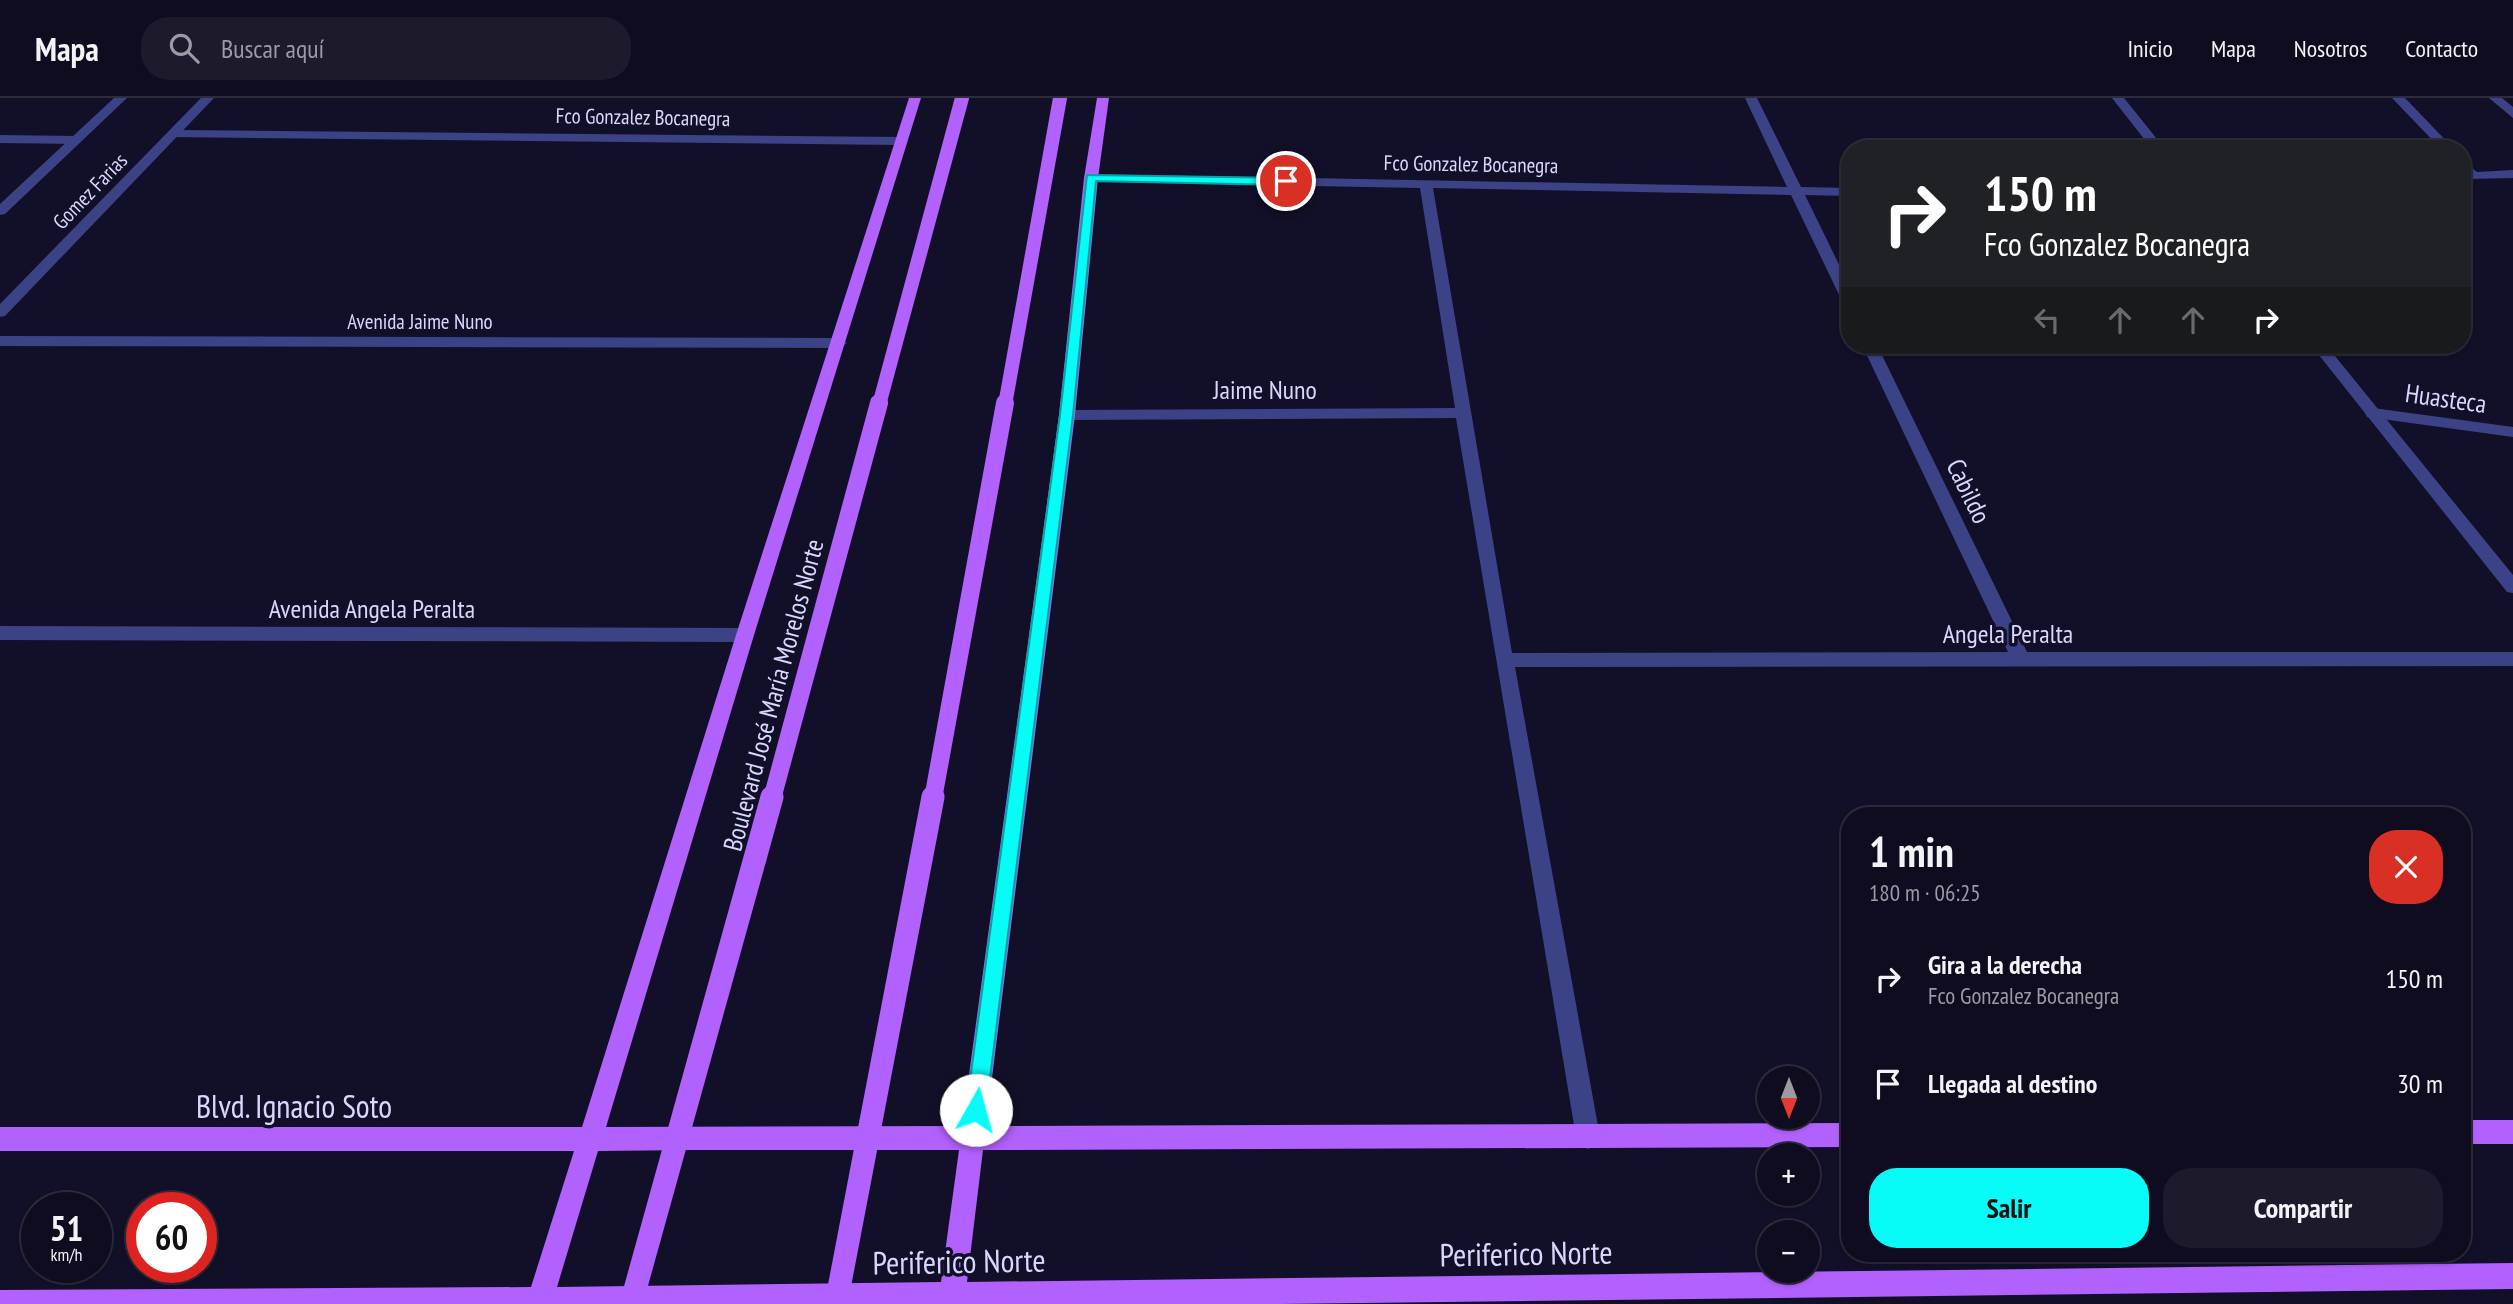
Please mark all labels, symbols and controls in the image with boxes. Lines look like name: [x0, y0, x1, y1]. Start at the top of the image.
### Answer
search box: [141, 17, 631, 80]
text: Mapa: [35, 27, 99, 70]
icon: search: [165, 29, 203, 67]
text: Buscar aquí: [221, 32, 324, 65]
text: Inicio: [2127, 33, 2173, 64]
text: Mapa: [2211, 33, 2256, 64]
text: Nosotros: [2294, 33, 2367, 64]
text: Contacto: [2405, 33, 2478, 64]
street label: Fco Gonzalez Bocanegra: [555, 102, 731, 132]
street label: Gomez Farias: [47, 147, 133, 235]
street label: Fco Gonzalez Bocanegra: [1383, 149, 1559, 179]
pin: [1256, 151, 1316, 211]
text: 150 m: [1984, 161, 2097, 225]
icon: arrive: [1267, 162, 1305, 200]
icon: right: [1869, 168, 1960, 259]
text: Fco Gonzalez Bocanegra: [1984, 223, 2250, 265]
icon: left: [2028, 301, 2066, 339]
icon: ahead: [2101, 301, 2139, 339]
icon: ahead: [2174, 301, 2212, 339]
icon: right: [2247, 301, 2285, 339]
street label: Avenida Jaime Nuno: [347, 308, 493, 335]
street label: Jaime Nuno: [1212, 373, 1317, 406]
street label: Huasteca: [2403, 376, 2489, 420]
street label: Cabildo: [1939, 453, 1999, 529]
street label: Boulevard José María Morelos Norte: [715, 535, 831, 855]
street label: Avenida Angela Peralta: [269, 592, 475, 625]
street label: Angela Peralta: [1943, 617, 2073, 650]
text: 1 min: [1869, 824, 1954, 879]
button: close: [2369, 830, 2443, 904]
text: 180 m · 06:25: [1869, 878, 1981, 907]
text: Gira a la derecha: [1928, 948, 2082, 981]
icon: right: [1869, 960, 1907, 998]
text: 150 m: [2385, 962, 2443, 995]
text: Fco Gonzalez Bocanegra: [1928, 981, 2119, 1010]
icon: arrive: [1869, 1065, 1907, 1103]
north arrow: [1757, 1066, 1820, 1129]
map controls: [1757, 1066, 1820, 1283]
text: Llegada al destino: [1928, 1067, 2097, 1100]
text: 30 m: [2397, 1067, 2443, 1100]
position arrow: [939, 1073, 1013, 1147]
street label: Blvd. Ignacio Soto: [196, 1085, 392, 1127]
button: +: [1757, 1143, 1820, 1206]
button: Salir: [1869, 1168, 2149, 1248]
button: Compartir: [2163, 1168, 2443, 1248]
speed limit sign: 60: [126, 1192, 217, 1283]
text: 51: [50, 1205, 83, 1251]
button: −: [1757, 1220, 1820, 1283]
street label: Periferico Norte: [1439, 1230, 1613, 1276]
street label: Periferico Norte: [872, 1238, 1046, 1284]
text: km/h: [51, 1243, 82, 1266]

